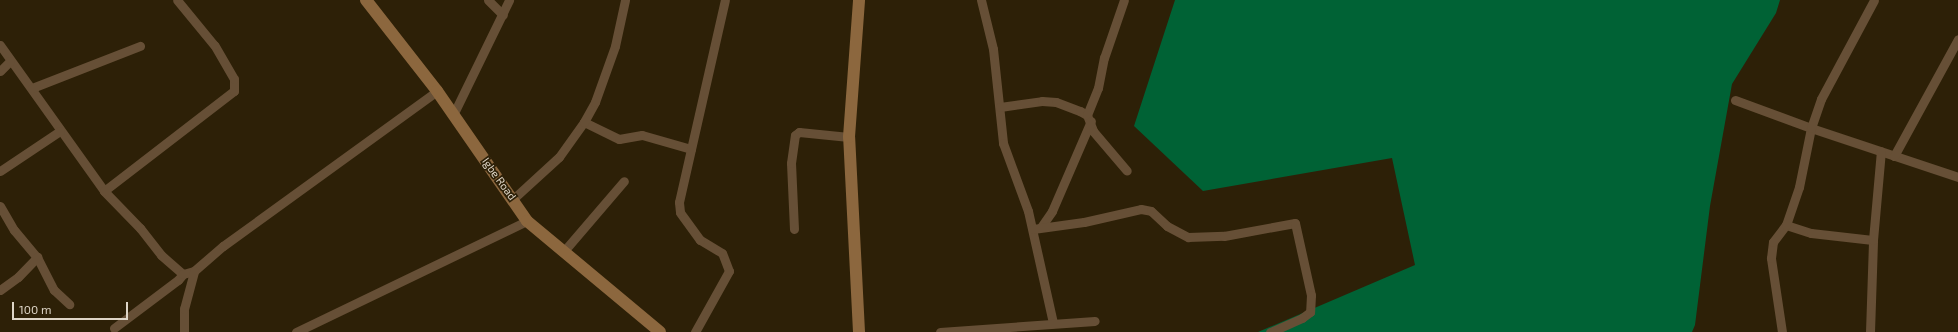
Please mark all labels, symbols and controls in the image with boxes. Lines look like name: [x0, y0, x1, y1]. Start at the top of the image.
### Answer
street label: Igbe Road: [479, 155, 519, 203]
scale bar: [14, 294, 130, 320]
text: 100 m: [19, 302, 51, 316]

